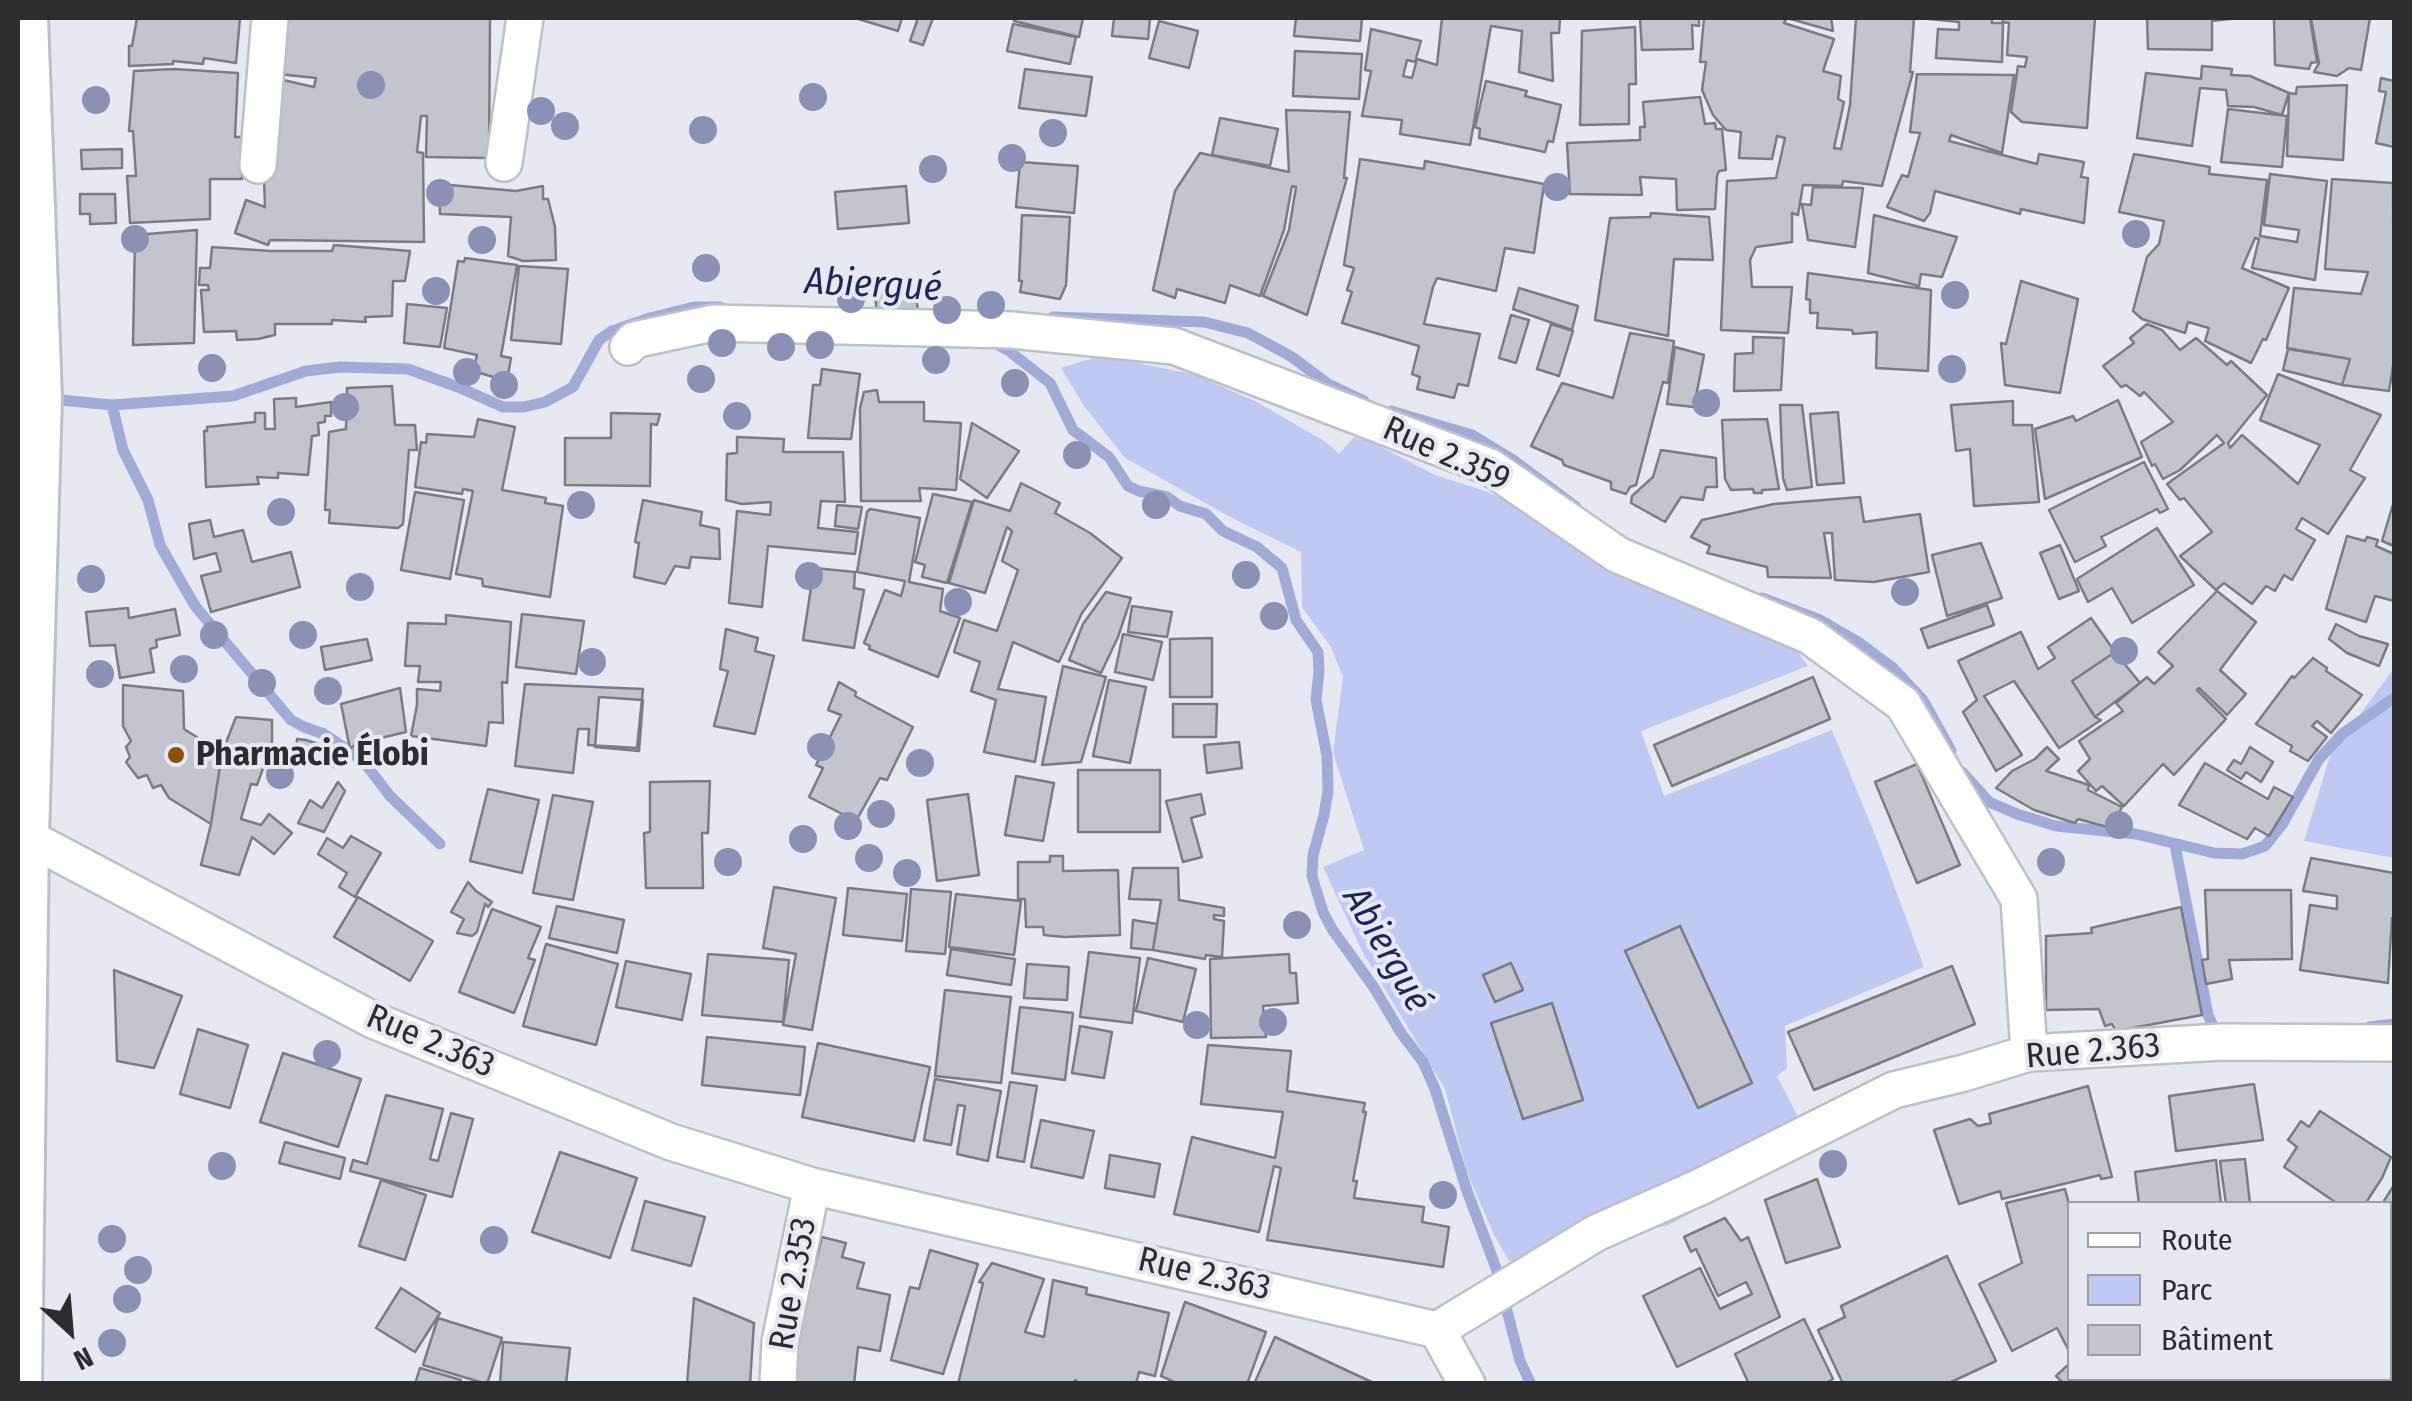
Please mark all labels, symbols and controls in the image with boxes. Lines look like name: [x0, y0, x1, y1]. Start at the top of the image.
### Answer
water label: Abiergué: [803, 260, 943, 312]
street label: Rue 2.359: [1376, 408, 1516, 502]
place label: Pharmacie Élobi: [196, 734, 429, 776]
marker: Pharmacie Élobi: [165, 744, 187, 766]
water label: Abiergué: [1332, 879, 1440, 1021]
street label: Rue 2.363: [360, 996, 500, 1088]
street label: Rue 2.363: [2024, 1025, 2162, 1079]
legend: [2067, 1201, 2392, 1381]
street label: Rue 2.353: [762, 1215, 826, 1353]
text: Route: [2161, 1222, 2233, 1258]
street label: Rue 2.363: [1134, 1239, 1274, 1311]
text: Parc: [2161, 1272, 2212, 1308]
north arrow: [20, 1281, 120, 1381]
text: Bâtiment: [2161, 1322, 2273, 1358]
text: N: [69, 1340, 98, 1377]

